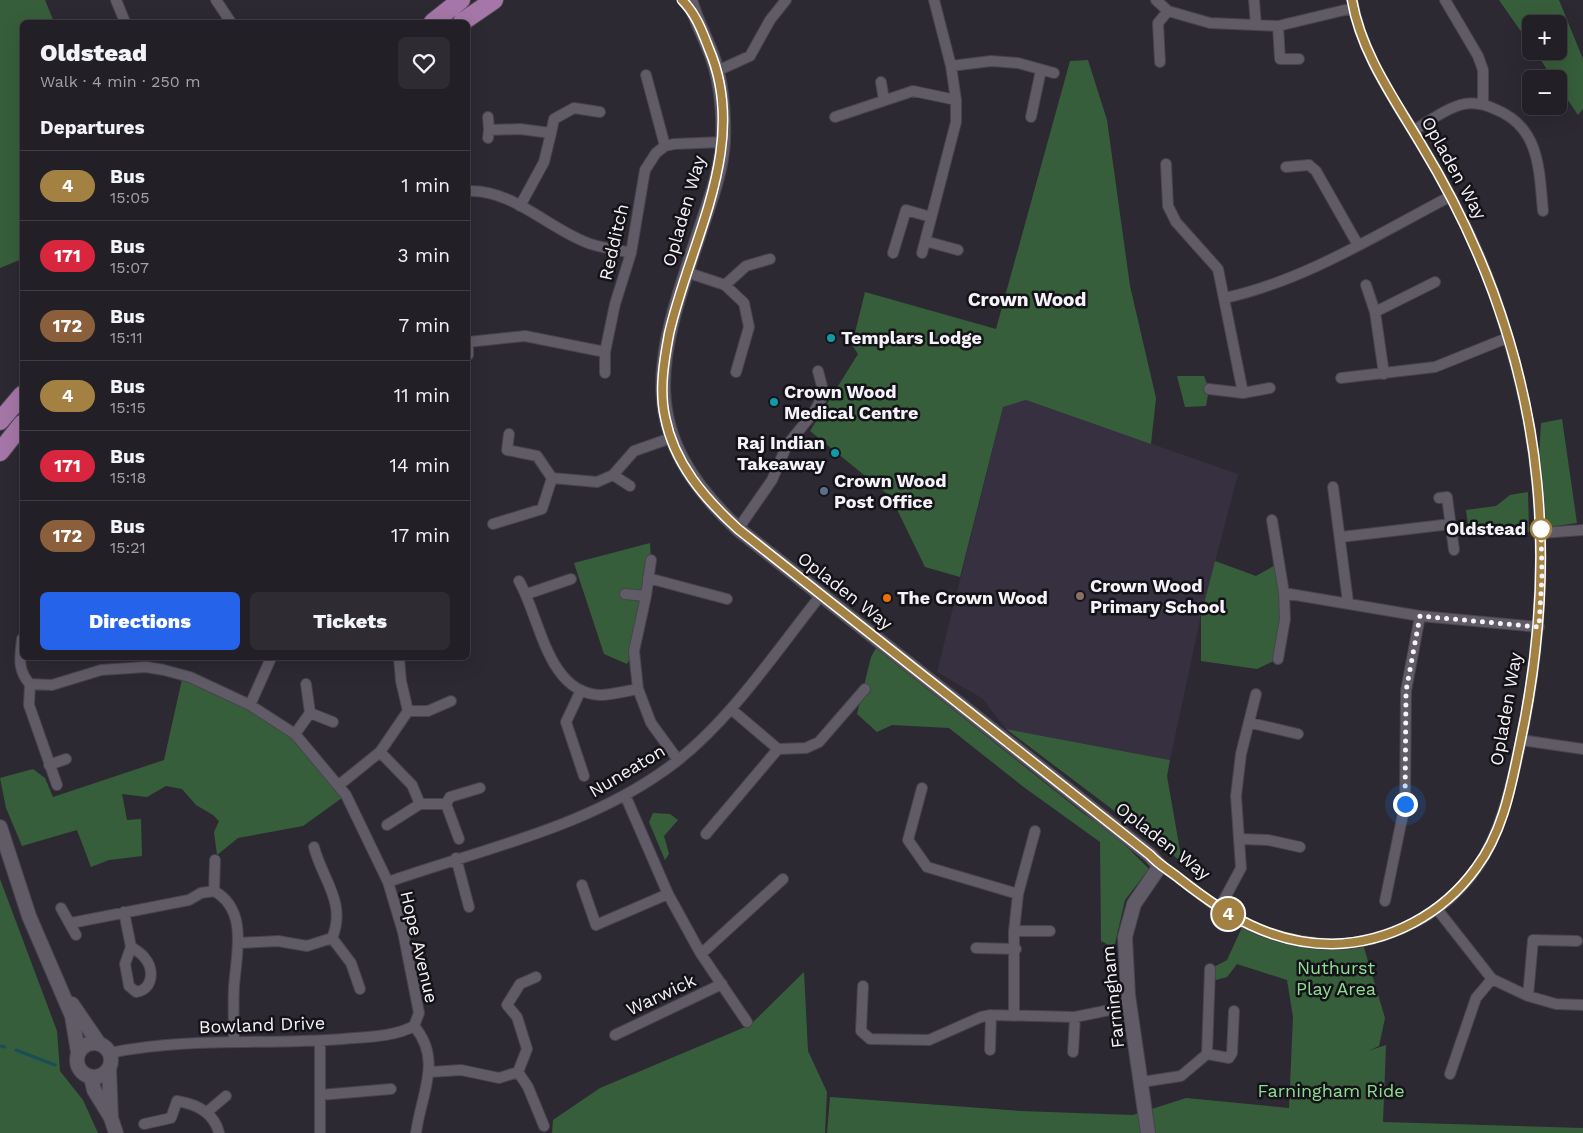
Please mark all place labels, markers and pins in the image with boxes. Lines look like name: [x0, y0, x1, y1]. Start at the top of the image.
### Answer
place label: Templars Lodge: [841, 327, 982, 348]
marker: Templars Lodge: [825, 332, 837, 344]
place label: Crown Wood Medical Centre: [784, 381, 918, 423]
marker: Crown Wood Medical Centre: [768, 396, 780, 408]
place label: Raj Indian Takeaway: [737, 432, 826, 474]
marker: Raj Indian Takeaway: [829, 447, 841, 459]
place label: Crown Wood Post Office: [834, 470, 946, 512]
marker: Crown Wood Post Office: [818, 485, 830, 497]
place label: Oldstead: [1446, 518, 1526, 539]
marker: Oldstead: [1530, 518, 1552, 540]
place label: Crown Wood Primary School: [1090, 575, 1226, 617]
place label: The Crown Wood: [897, 587, 1048, 608]
marker: Crown Wood Primary School: [1074, 590, 1086, 602]
marker: The Crown Wood: [881, 592, 893, 604]

